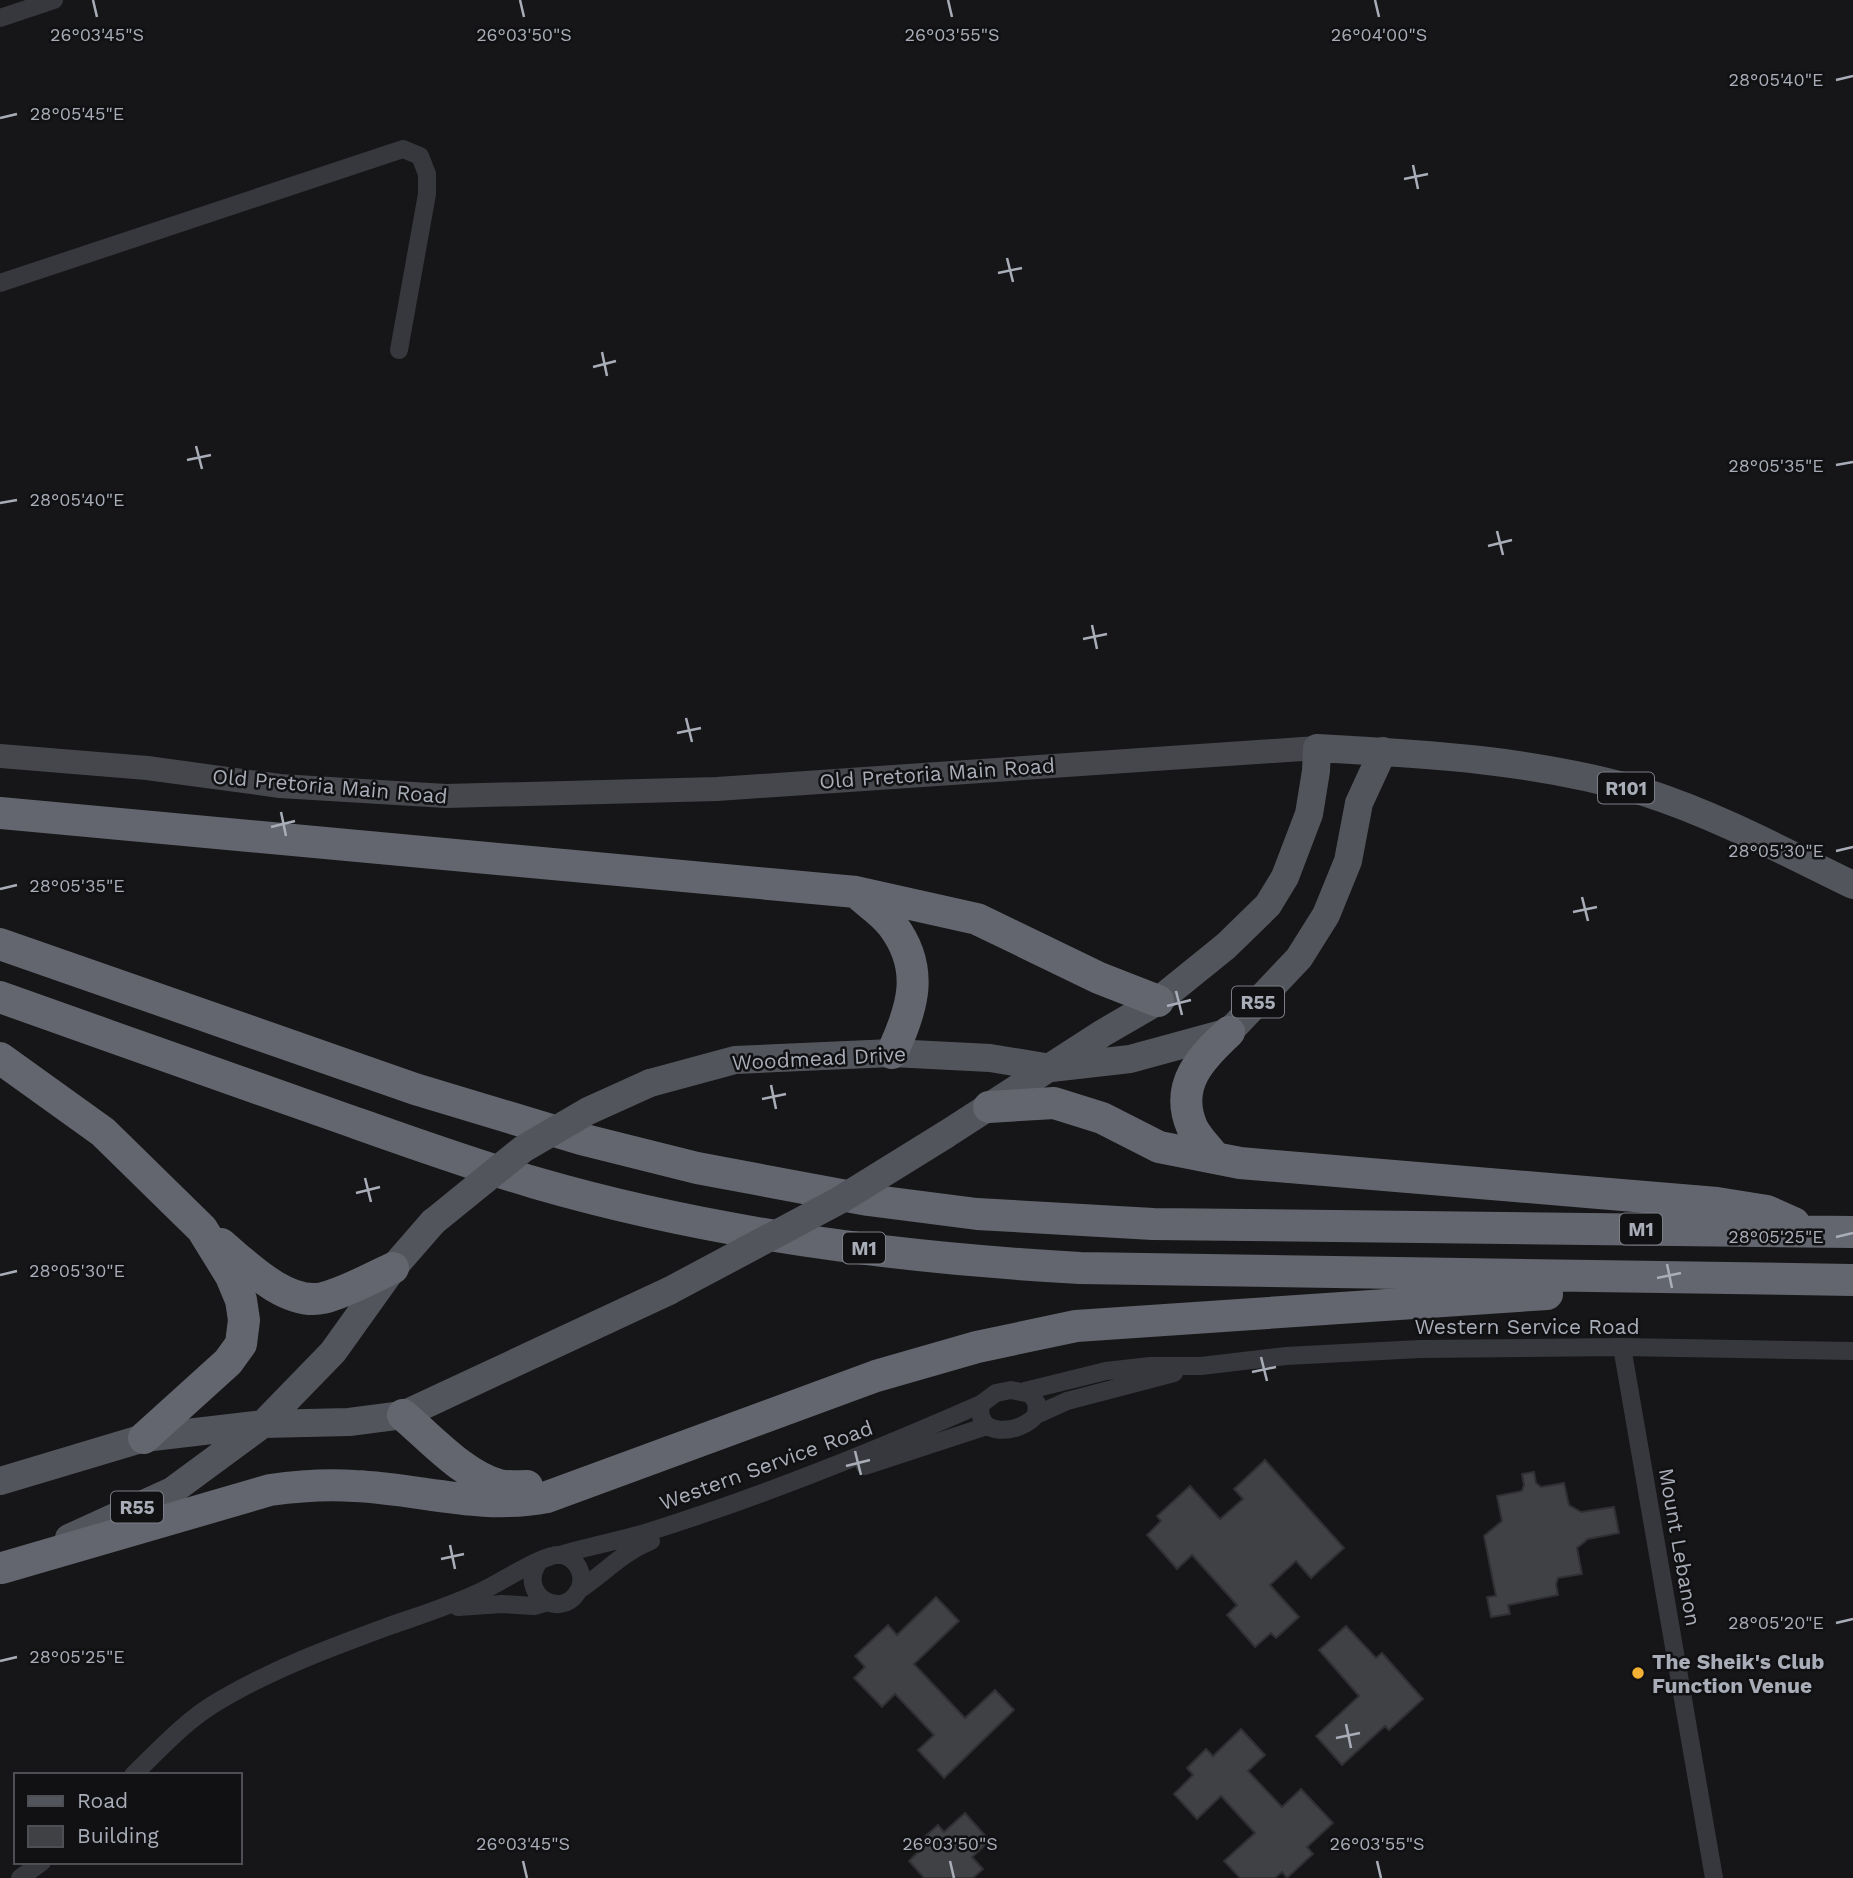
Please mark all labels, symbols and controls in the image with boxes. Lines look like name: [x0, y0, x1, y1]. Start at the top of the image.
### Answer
text: 26°03'45"S: [50, 24, 144, 45]
text: 26°03'50"S: [476, 24, 572, 45]
text: 26°03'55"S: [904, 24, 1000, 45]
text: 26°04'00"S: [1331, 24, 1427, 45]
text: 28°05'40"E: [1728, 69, 1824, 90]
text: 28°05'45"E: [30, 103, 124, 124]
text: 28°05'35"E: [1728, 455, 1824, 476]
text: 28°05'40"E: [29, 489, 125, 510]
street label: Old Pretoria Main Road: [818, 752, 1056, 794]
street label: Old Pretoria Main Road: [211, 763, 449, 809]
road number: R101: [1598, 772, 1654, 804]
text: 28°05'30"E: [1728, 840, 1824, 861]
text: 28°05'35"E: [29, 875, 125, 896]
road number: R55: [1232, 986, 1284, 1018]
street label: Woodmead Drive: [731, 1041, 907, 1075]
road number: M1: [1620, 1214, 1662, 1245]
text: 28°05'25"E: [1728, 1226, 1824, 1247]
road number: M1: [843, 1232, 885, 1264]
text: 28°05'30"E: [29, 1260, 125, 1281]
street label: Western Service Road: [1414, 1314, 1640, 1339]
street label: Western Service Road: [656, 1415, 876, 1515]
street label: Mount Lebanon: [1654, 1466, 1706, 1628]
road number: R55: [111, 1492, 163, 1522]
text: 28°05'20"E: [1728, 1612, 1824, 1633]
text: 28°05'25"E: [29, 1646, 125, 1667]
place label: The Sheik's Club Function Venue: [1652, 1649, 1824, 1698]
marker: The Sheik's Club Function Venue: [1630, 1665, 1646, 1681]
legend: [14, 1773, 242, 1864]
text: Road: [77, 1788, 128, 1813]
text: Building: [77, 1823, 159, 1848]
text: 26°03'45"S: [476, 1833, 570, 1854]
text: 26°03'50"S: [902, 1833, 998, 1854]
text: 26°03'55"S: [1329, 1833, 1425, 1854]

